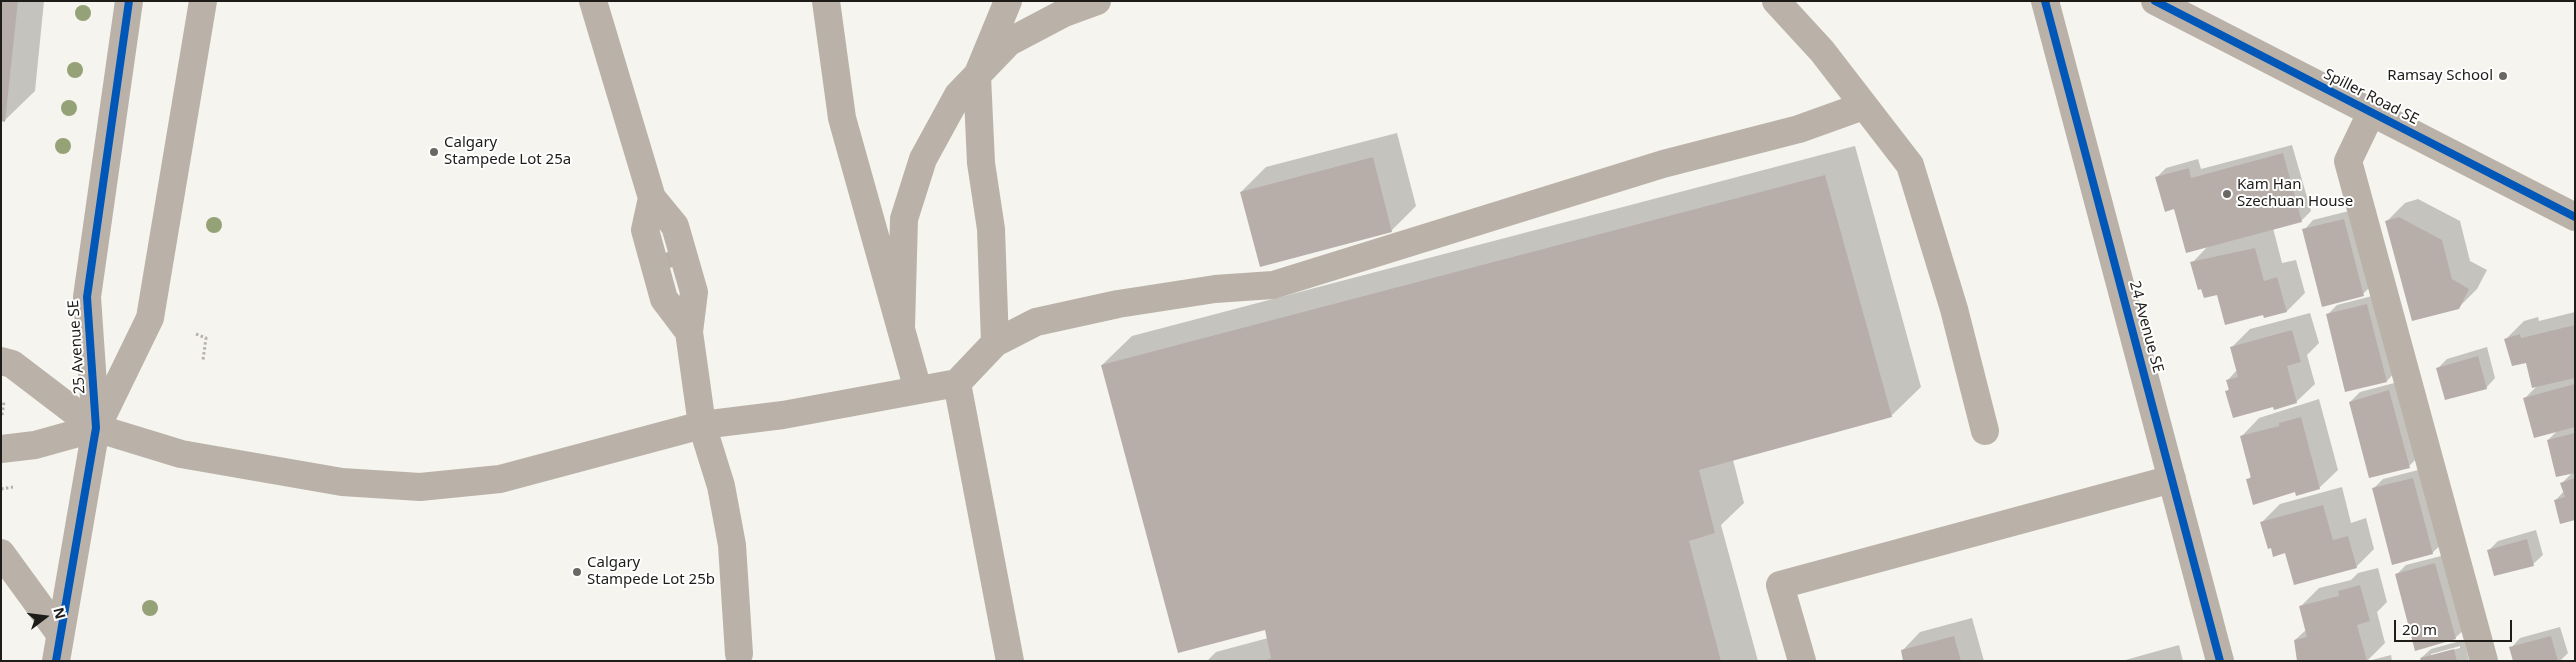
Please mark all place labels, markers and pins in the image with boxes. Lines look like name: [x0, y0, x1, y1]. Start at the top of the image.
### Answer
place label: Ramsay School: [2387, 67, 2493, 85]
marker: Ramsay School: [2497, 70, 2509, 82]
place label: Calgary Stampede Lot 25a: [444, 134, 571, 169]
marker: Calgary Stampede Lot 25a: [428, 146, 440, 158]
place label: Kam Han Szechuan House: [2237, 176, 2353, 211]
marker: Kam Han Szechuan House: [2221, 188, 2233, 200]
place label: Calgary Stampede Lot 25b: [587, 554, 715, 589]
marker: Calgary Stampede Lot 25b: [571, 566, 583, 578]

